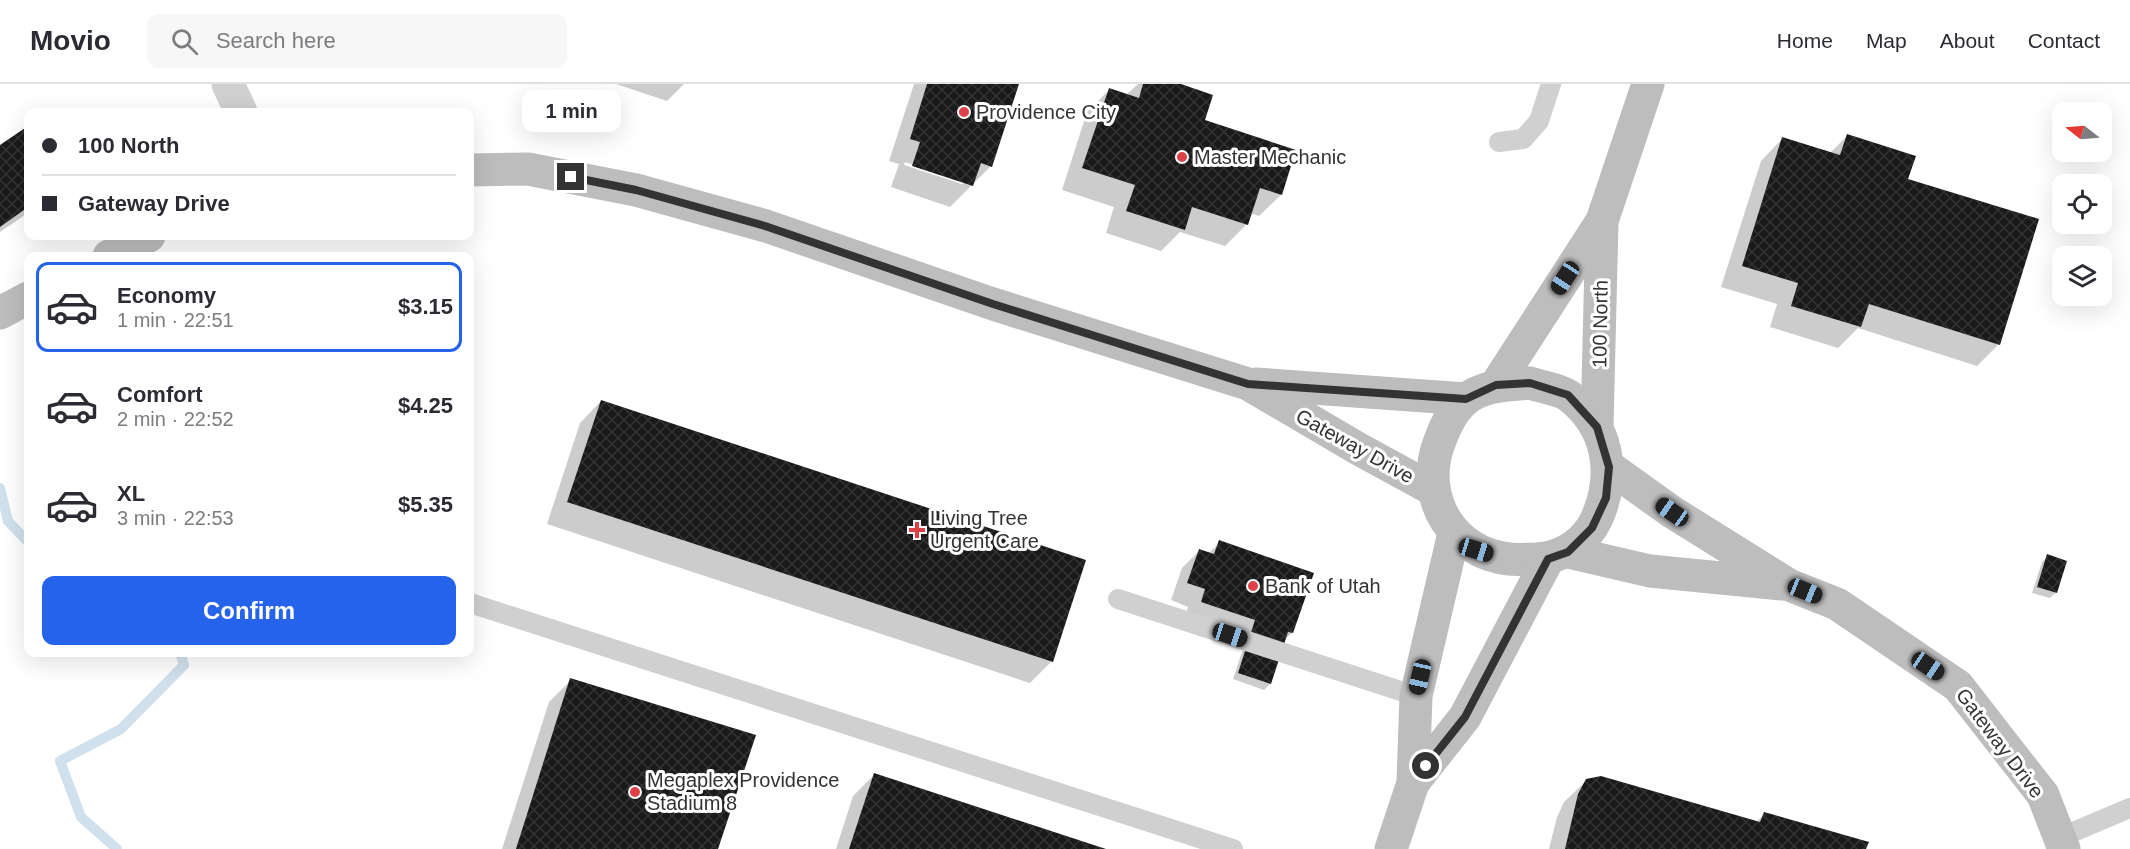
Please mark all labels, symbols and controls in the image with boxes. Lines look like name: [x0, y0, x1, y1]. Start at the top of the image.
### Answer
search box: [147, 14, 567, 68]
text: Movio: [30, 25, 111, 56]
icon: search: [168, 25, 201, 58]
text: Search here: [216, 28, 336, 53]
text: Home: [1777, 29, 1833, 52]
text: Map: [1866, 29, 1907, 52]
text: About: [1940, 29, 1995, 52]
text: Contact: [2028, 29, 2100, 52]
callout: 1 min: [522, 90, 620, 132]
text: 1 min: [545, 100, 598, 122]
place label: Providence City: [976, 101, 1116, 123]
north arrow: [2052, 102, 2112, 162]
map controls: [2052, 102, 2112, 306]
marker: Providence City: [957, 105, 971, 119]
text: 100 North: [78, 133, 179, 158]
place label: Master Mechanic: [1194, 146, 1346, 168]
marker: Master Mechanic: [1175, 150, 1189, 164]
route end: [557, 163, 584, 190]
button: locate: [2052, 174, 2112, 234]
text: Gateway Drive: [78, 191, 230, 216]
button: layers: [2052, 246, 2112, 306]
car: [1548, 258, 1582, 298]
icon: car: [45, 280, 99, 334]
street label: 100 North: [1588, 280, 1612, 368]
text: Economy: [117, 283, 216, 308]
text: $3.15: [398, 294, 453, 319]
text: 1 min · 22:51: [117, 309, 234, 331]
icon: car: [45, 379, 99, 433]
text: Comfort: [117, 382, 203, 407]
text: $4.25: [398, 393, 453, 418]
street label: Gateway Drive: [1292, 405, 1418, 487]
text: 2 min · 22:52: [117, 408, 234, 430]
icon: car: [45, 478, 99, 532]
text: XL: [117, 481, 145, 506]
text: $5.35: [398, 492, 453, 517]
car: [1652, 494, 1692, 530]
text: 3 min · 22:53: [117, 507, 234, 529]
place label: Living Tree Urgent Care: [930, 507, 1039, 552]
marker: Living Tree Urgent Care: [908, 521, 926, 539]
car: [1456, 536, 1496, 564]
place label: Bank of Utah: [1265, 575, 1381, 597]
button: Confirm: [42, 576, 456, 645]
car: [1785, 576, 1825, 606]
marker: Bank of Utah: [1246, 579, 1260, 593]
car: [1210, 621, 1250, 649]
car: [1908, 648, 1948, 684]
car: [1407, 657, 1433, 697]
street label: Gateway Drive: [1952, 684, 2048, 802]
route start: [1412, 752, 1439, 779]
place label: Megaplex Providence Stadium 8: [647, 769, 839, 814]
marker: Megaplex Providence Stadium 8: [628, 785, 642, 799]

